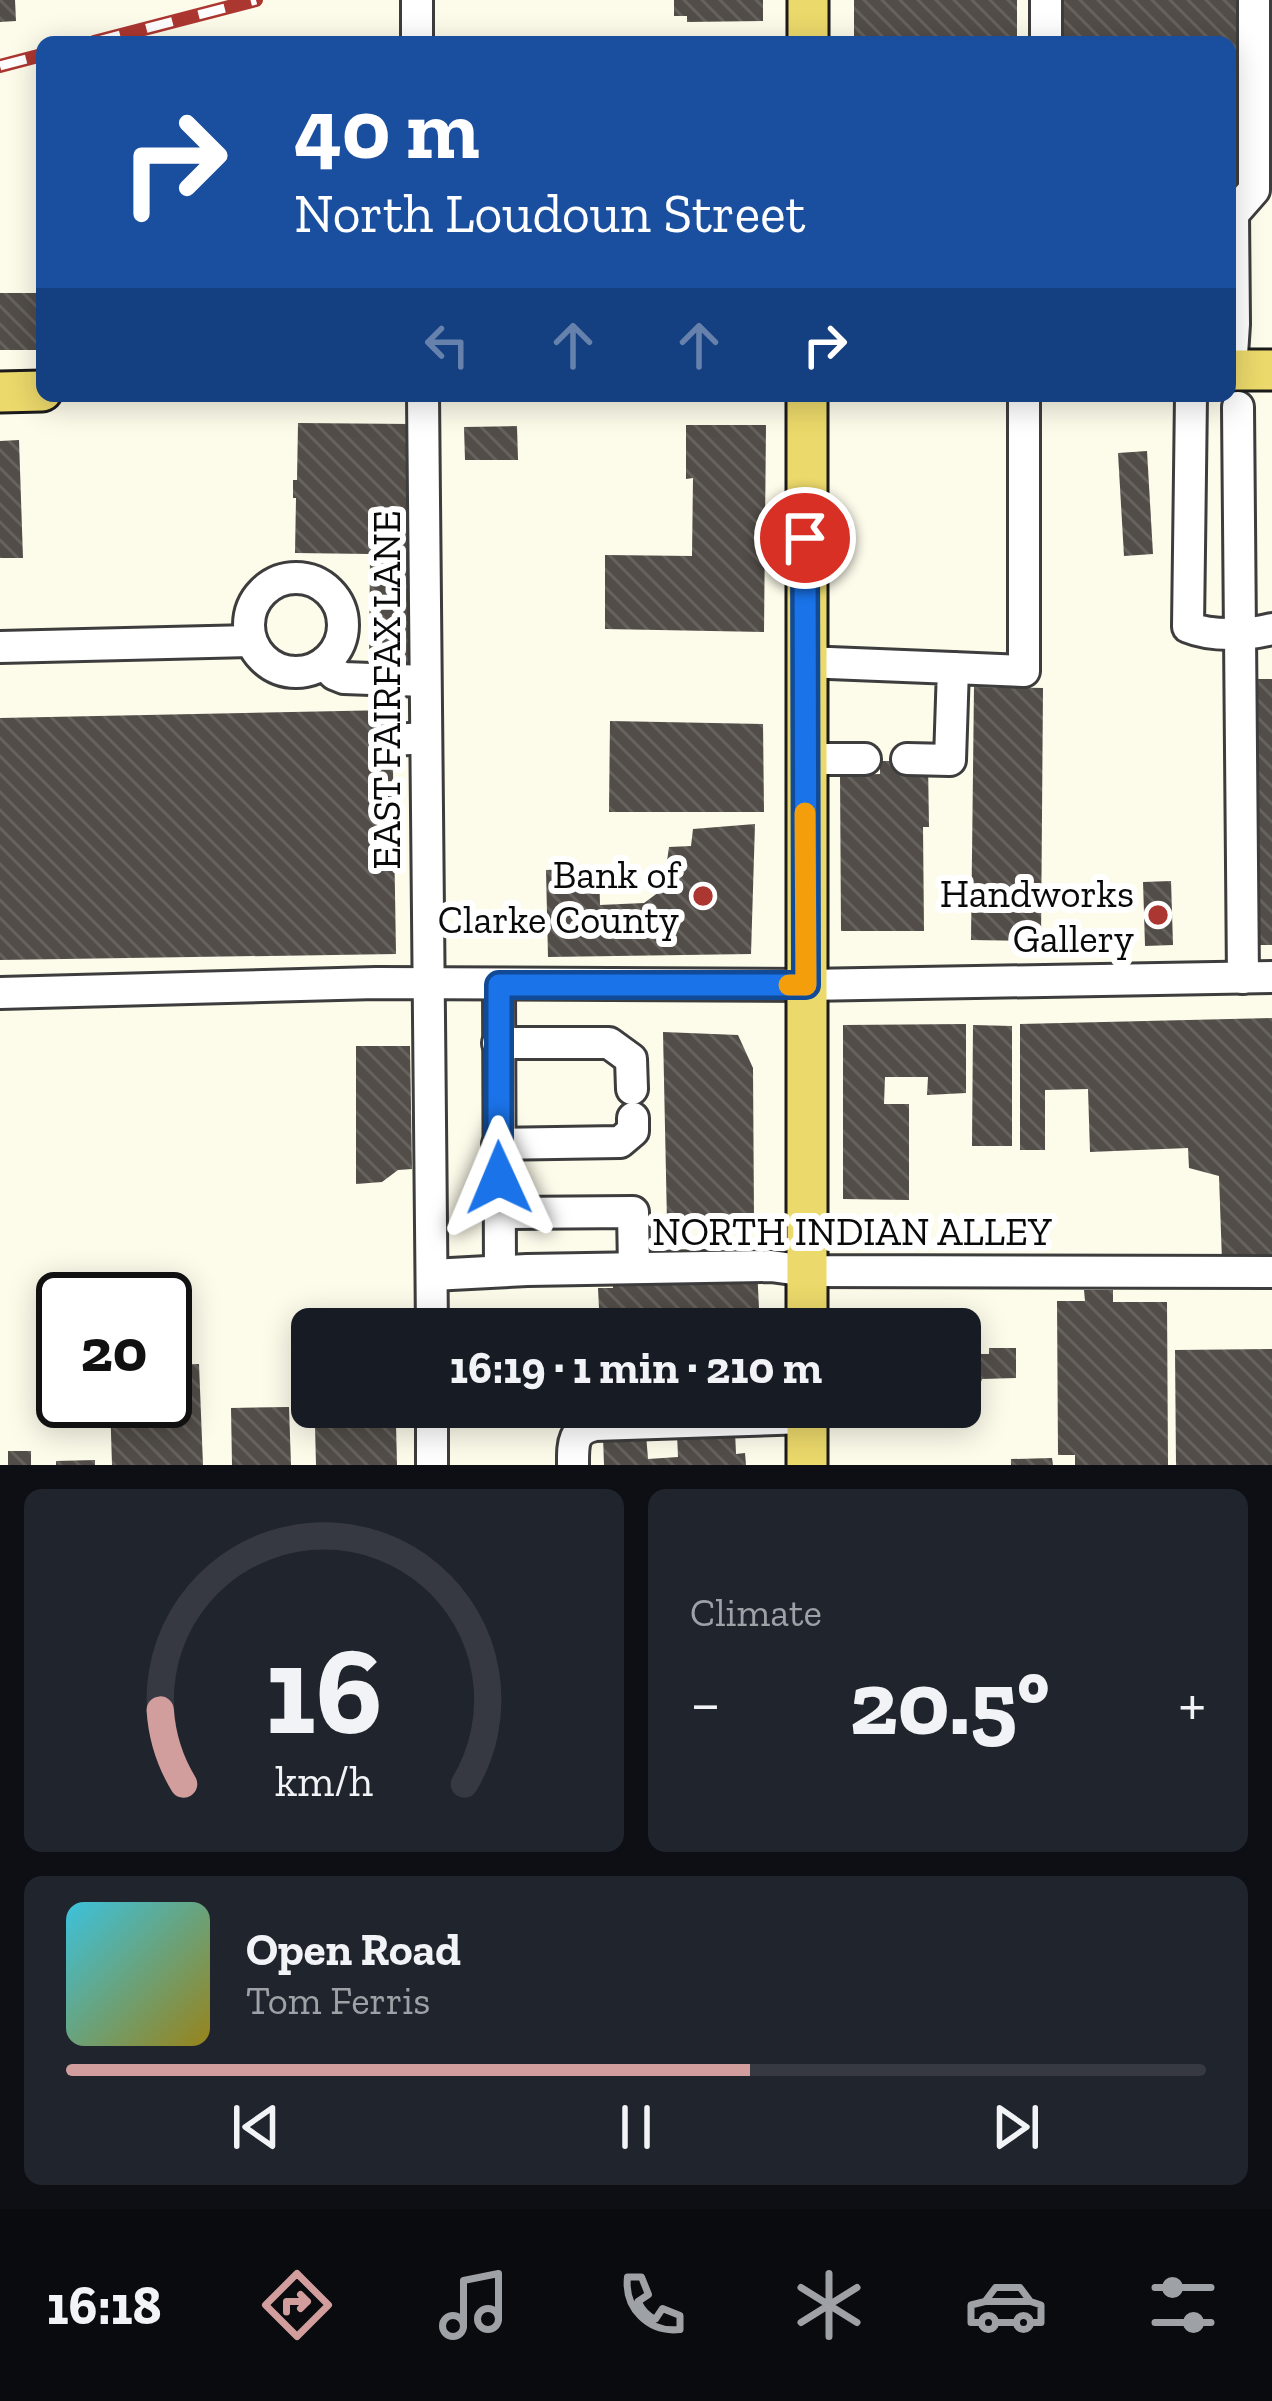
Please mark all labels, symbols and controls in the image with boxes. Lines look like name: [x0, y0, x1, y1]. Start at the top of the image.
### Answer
text: 40 m: [294, 79, 480, 180]
icon: right: [96, 84, 252, 240]
text: North Loudoun Street: [294, 181, 806, 246]
icon: left: [414, 312, 480, 378]
icon: ahead: [540, 312, 606, 378]
icon: ahead: [666, 312, 732, 378]
icon: right: [792, 312, 858, 378]
pin: [754, 487, 856, 589]
icon: arrive: [772, 505, 838, 571]
street label: EAST FAIRFAX LANE: [363, 510, 410, 870]
place label: Bank of Clarke County: [438, 851, 682, 943]
place label: Handworks Gallery: [940, 870, 1134, 962]
marker: Bank of Clarke County: [690, 883, 716, 909]
marker: Handworks Gallery: [1145, 902, 1171, 928]
position arrow: [436, 1115, 562, 1241]
street label: NORTH INDIAN ALLEY: [652, 1208, 1052, 1255]
speed limit sign: 20: [36, 1272, 192, 1428]
text: 16:19 · 1 min · 210 m: [450, 1341, 822, 1395]
text: Climate: [690, 1589, 822, 1636]
text: 16: [265, 1615, 383, 1765]
text: 20.5°: [849, 1649, 1050, 1757]
text: −: [690, 1664, 721, 1743]
text: +: [1178, 1664, 1206, 1743]
text: km/h: [275, 1755, 373, 1806]
text: Open Road: [246, 1923, 461, 1977]
text: Tom Ferris: [246, 1977, 430, 2024]
icon: previous: [223, 2094, 289, 2160]
icon: pause: [603, 2094, 669, 2160]
icon: next: [983, 2094, 1049, 2160]
icon: directions: [255, 2263, 339, 2347]
icon: music: [432, 2263, 516, 2347]
icon: phone: [610, 2263, 694, 2347]
icon: climate: [787, 2263, 871, 2347]
icon: car: [964, 2263, 1048, 2347]
icon: filters: [1141, 2263, 1225, 2347]
text: 16:18: [47, 2273, 162, 2338]

